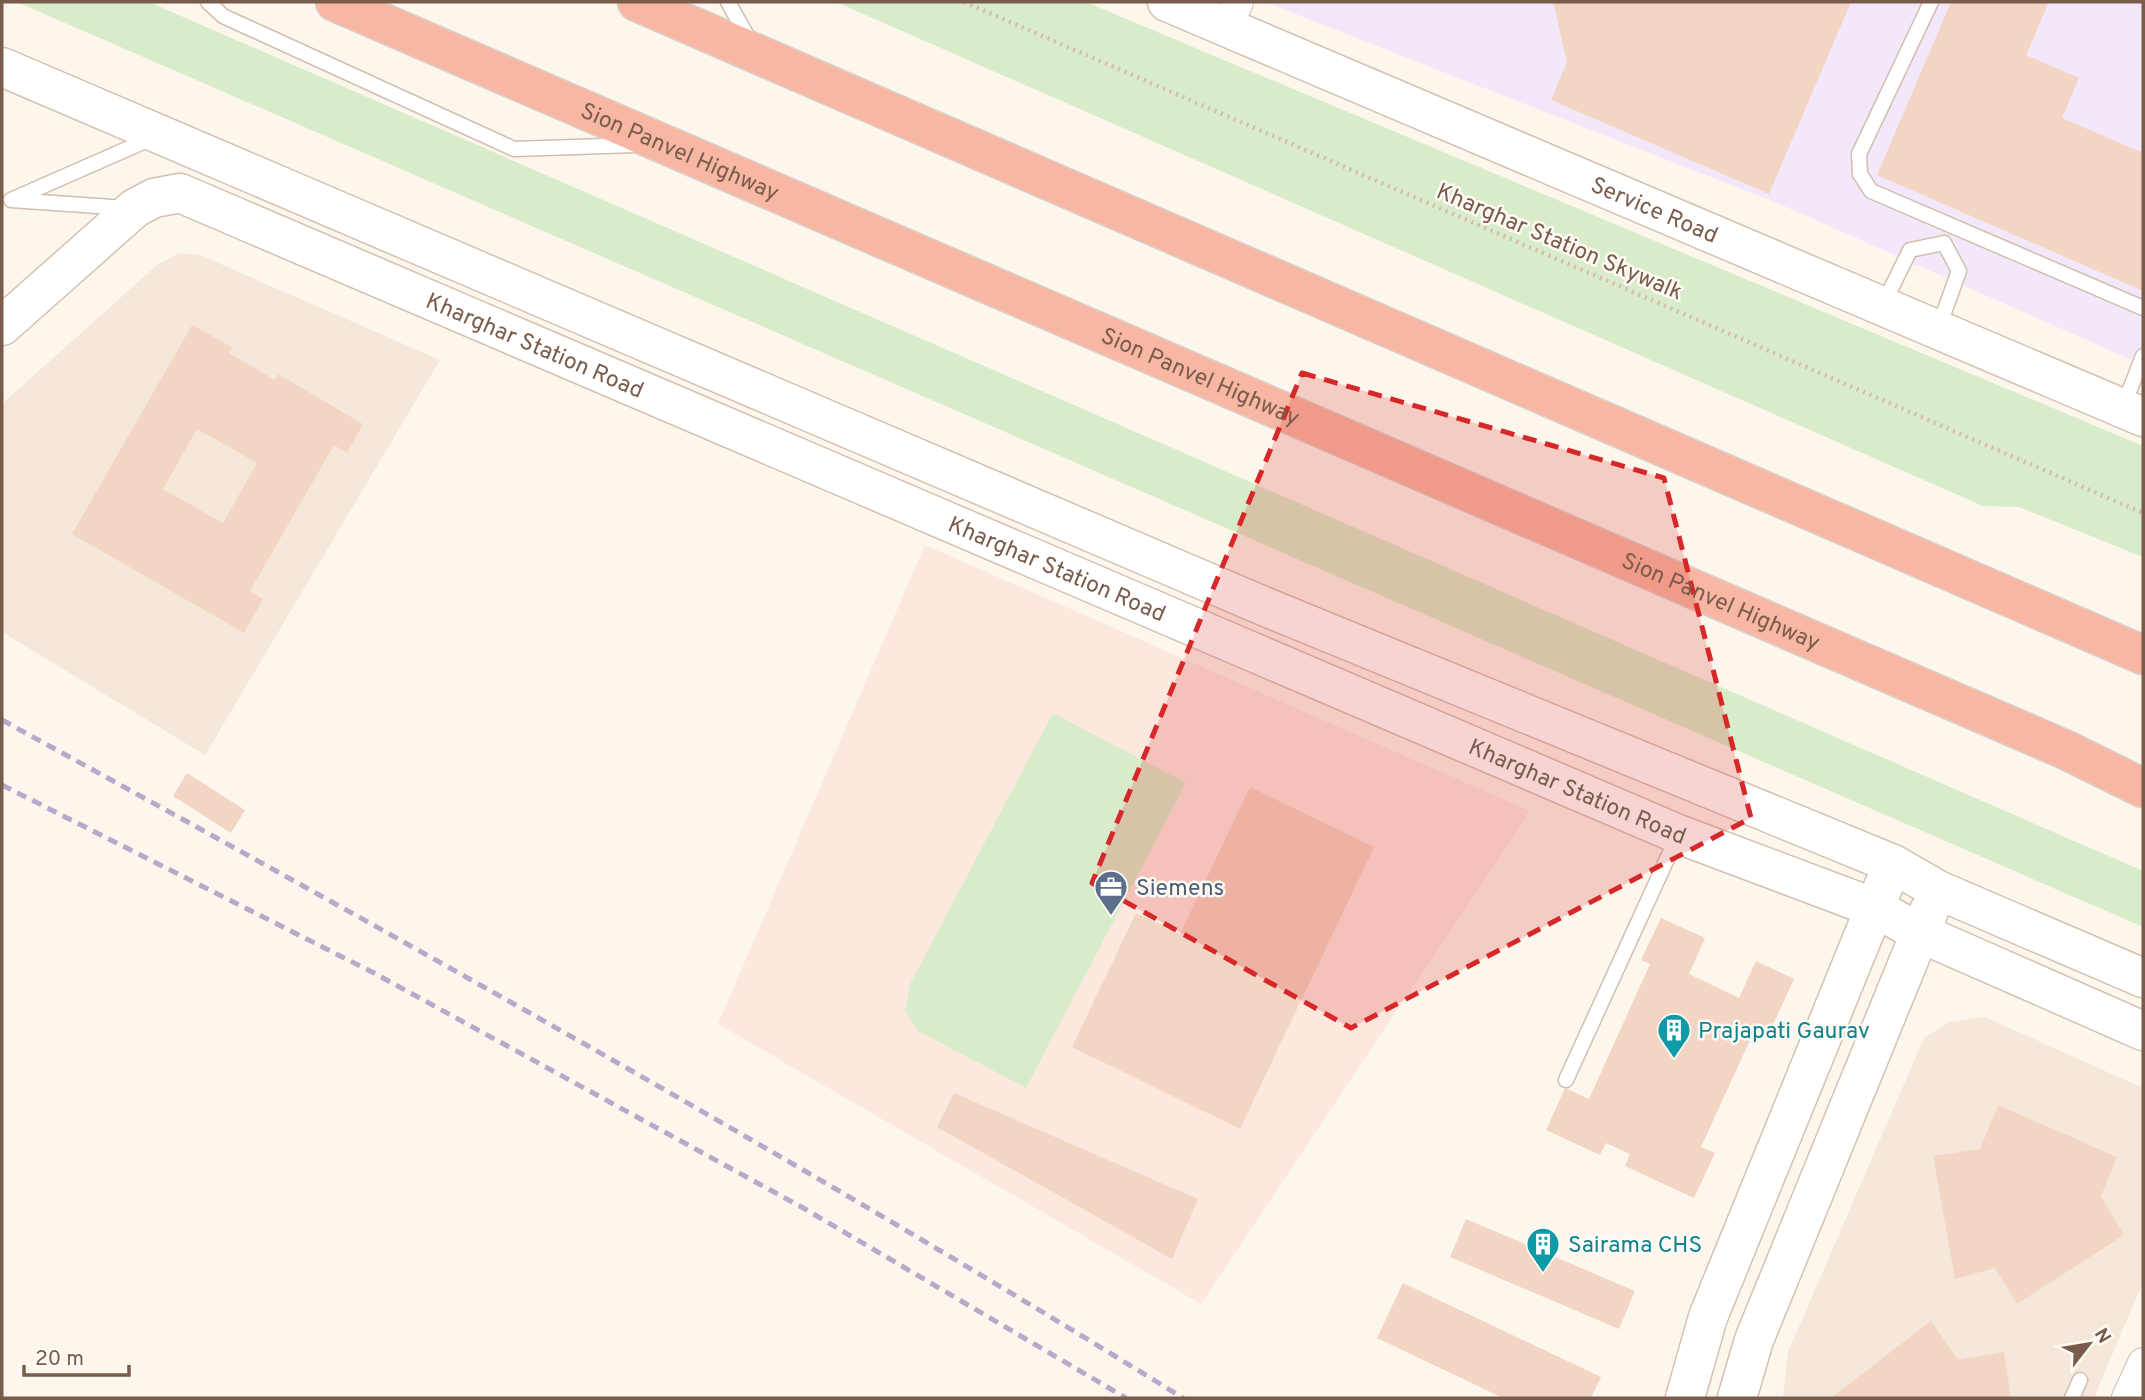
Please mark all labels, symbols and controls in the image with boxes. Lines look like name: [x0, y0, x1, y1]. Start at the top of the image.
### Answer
street label: Sion Panvel Highway: [575, 98, 783, 209]
street label: Service Road: [1586, 172, 1722, 252]
street label: Kharghar Station Skywalk: [1431, 178, 1687, 308]
street label: Kharghar Station Road: [421, 288, 647, 407]
street label: Sion Panvel Highway: [1096, 323, 1303, 434]
street label: Kharghar Station Road: [943, 511, 1170, 630]
street label: Sion Panvel Highway: [1616, 548, 1824, 659]
street label: Kharghar Station Road: [1463, 734, 1690, 853]
office icon: Siemens: [1092, 868, 1130, 917]
place label: Siemens: [1136, 875, 1224, 904]
building icon: Prajapati Gaurav: [1655, 1011, 1693, 1060]
place label: Prajapati Gaurav: [1698, 1018, 1870, 1047]
building icon: Sairama CHS: [1524, 1225, 1562, 1274]
place label: Sairama CHS: [1568, 1232, 1702, 1261]
north arrow: [2054, 1309, 2124, 1379]
text: N: [2088, 1324, 2116, 1348]
scale bar: [24, 1334, 130, 1378]
text: 20 m: [35, 1346, 84, 1373]

